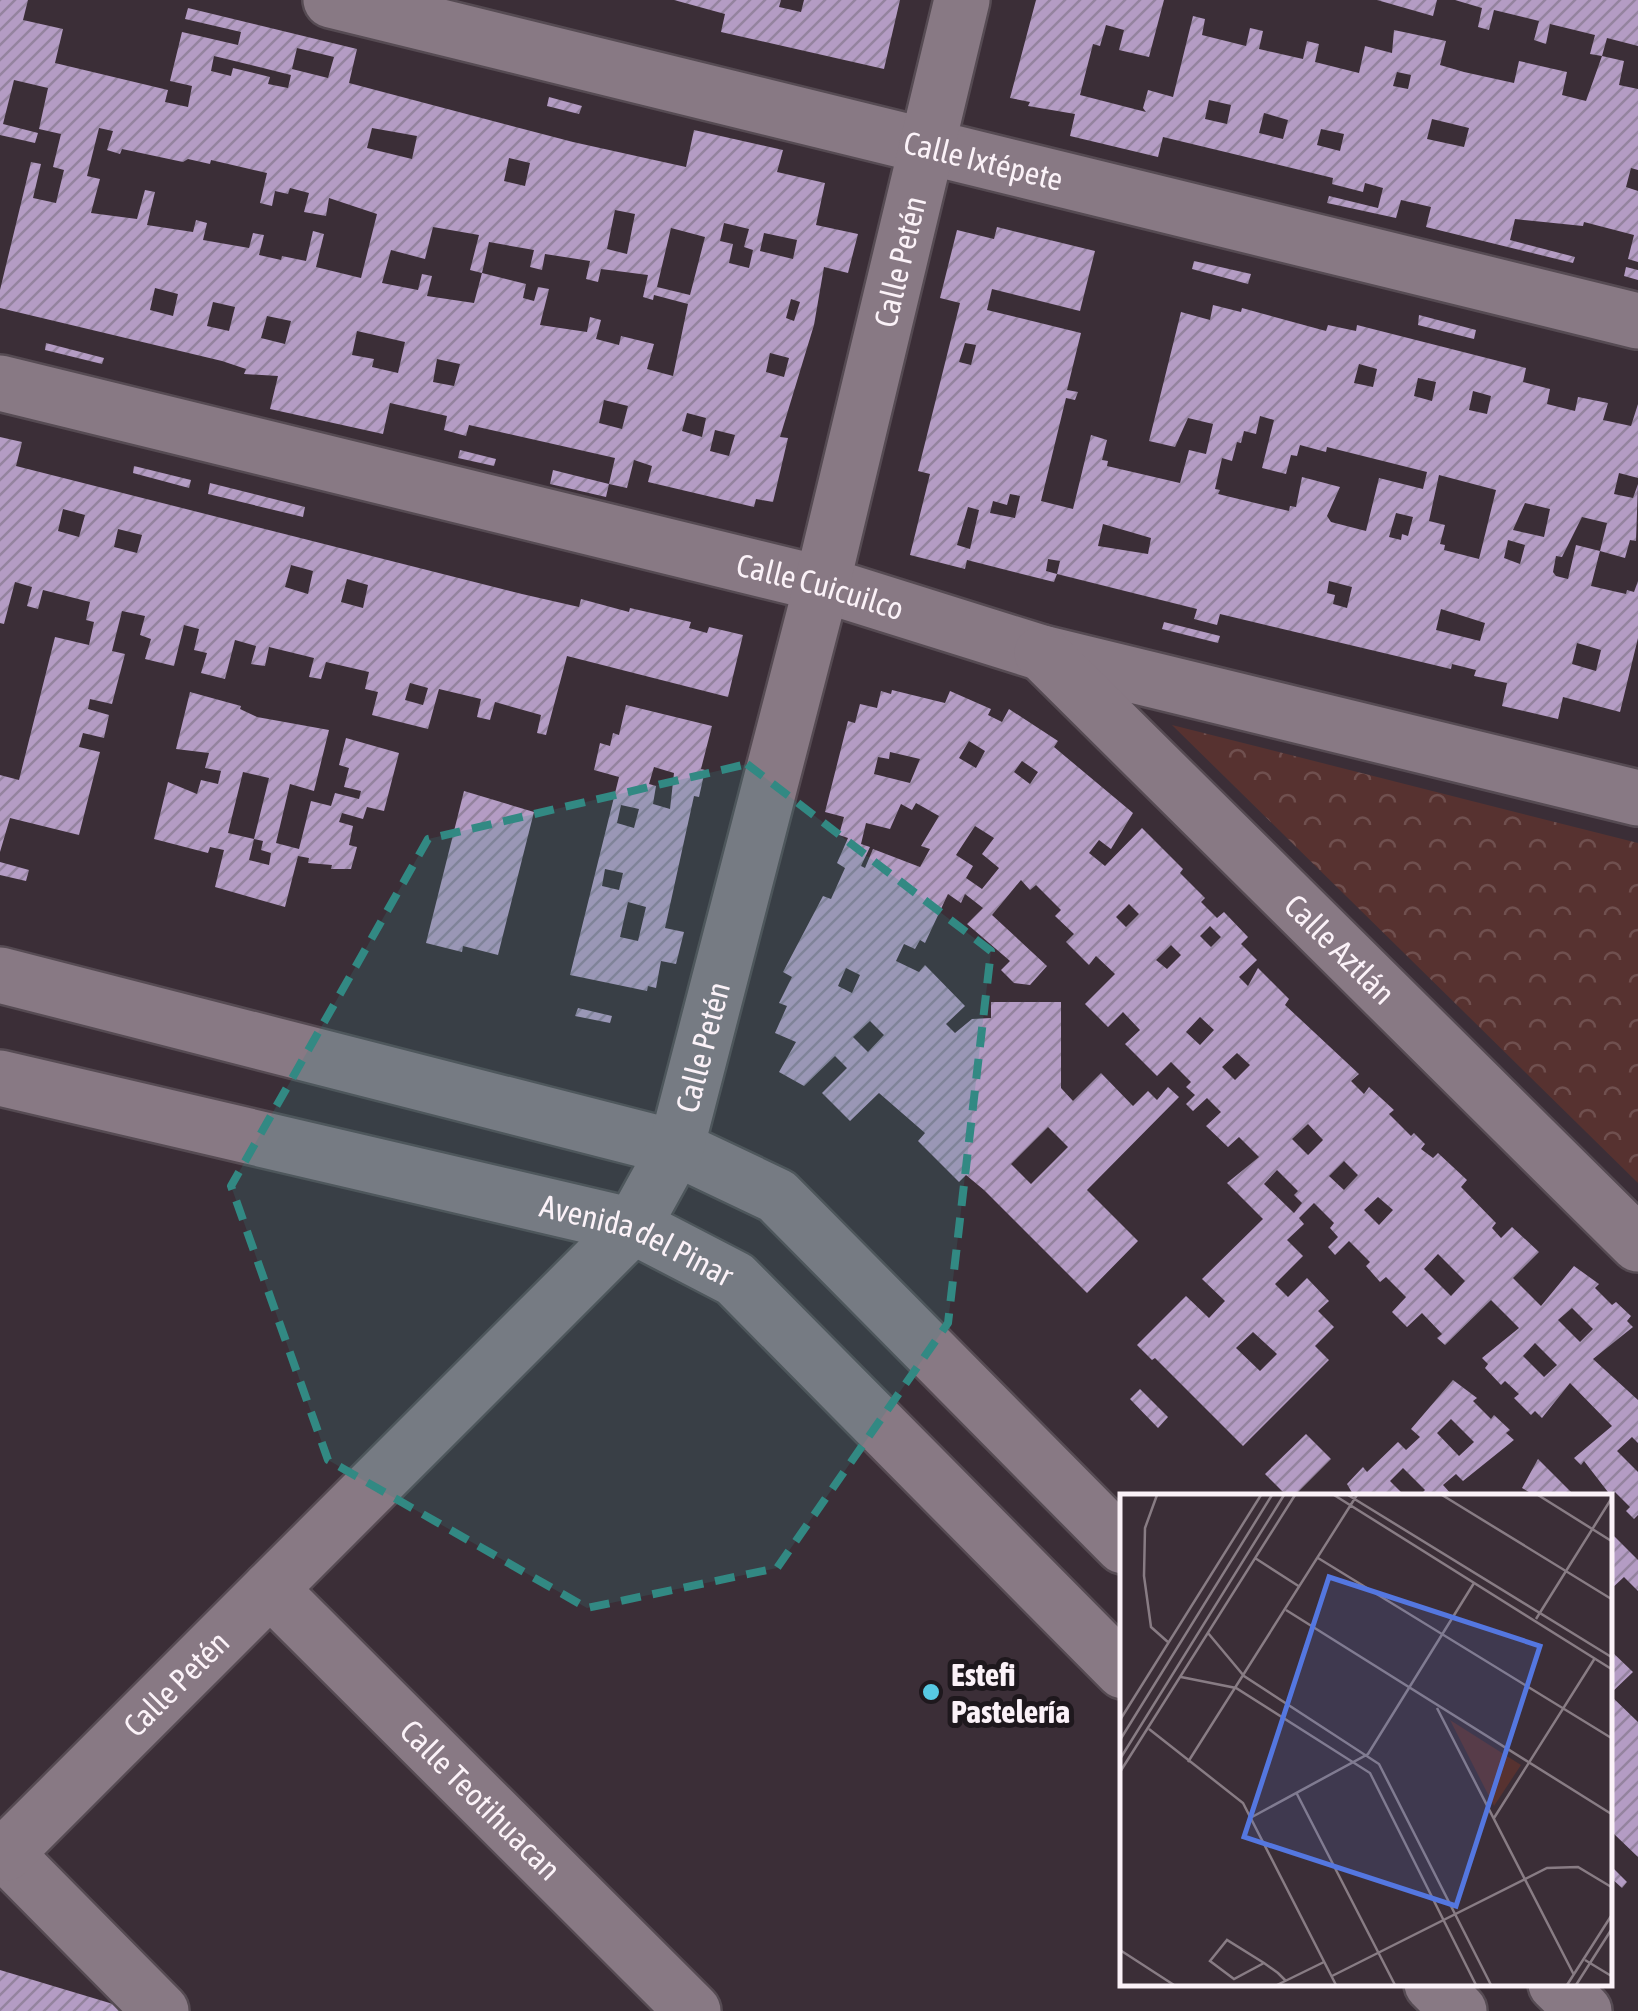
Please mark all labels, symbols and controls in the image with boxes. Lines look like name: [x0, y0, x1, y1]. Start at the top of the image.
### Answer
street label: Calle Ixtépete: [900, 123, 1067, 198]
street label: Calle Petén: [866, 192, 933, 331]
street label: Calle Cuicuilco: [733, 545, 908, 627]
street label: Calle Aztlán: [1277, 886, 1403, 1011]
street label: Calle Petén: [667, 978, 737, 1116]
street label: Avenida del Pinar: [537, 1186, 740, 1294]
inset map: [1120, 1494, 1613, 1986]
street label: Calle Petén: [115, 1623, 236, 1744]
place label: Estefi Pastelería: [951, 1656, 1070, 1730]
marker: Estefi Pastelería: [920, 1681, 942, 1703]
street label: Calle Teotihuacan: [393, 1712, 569, 1887]

